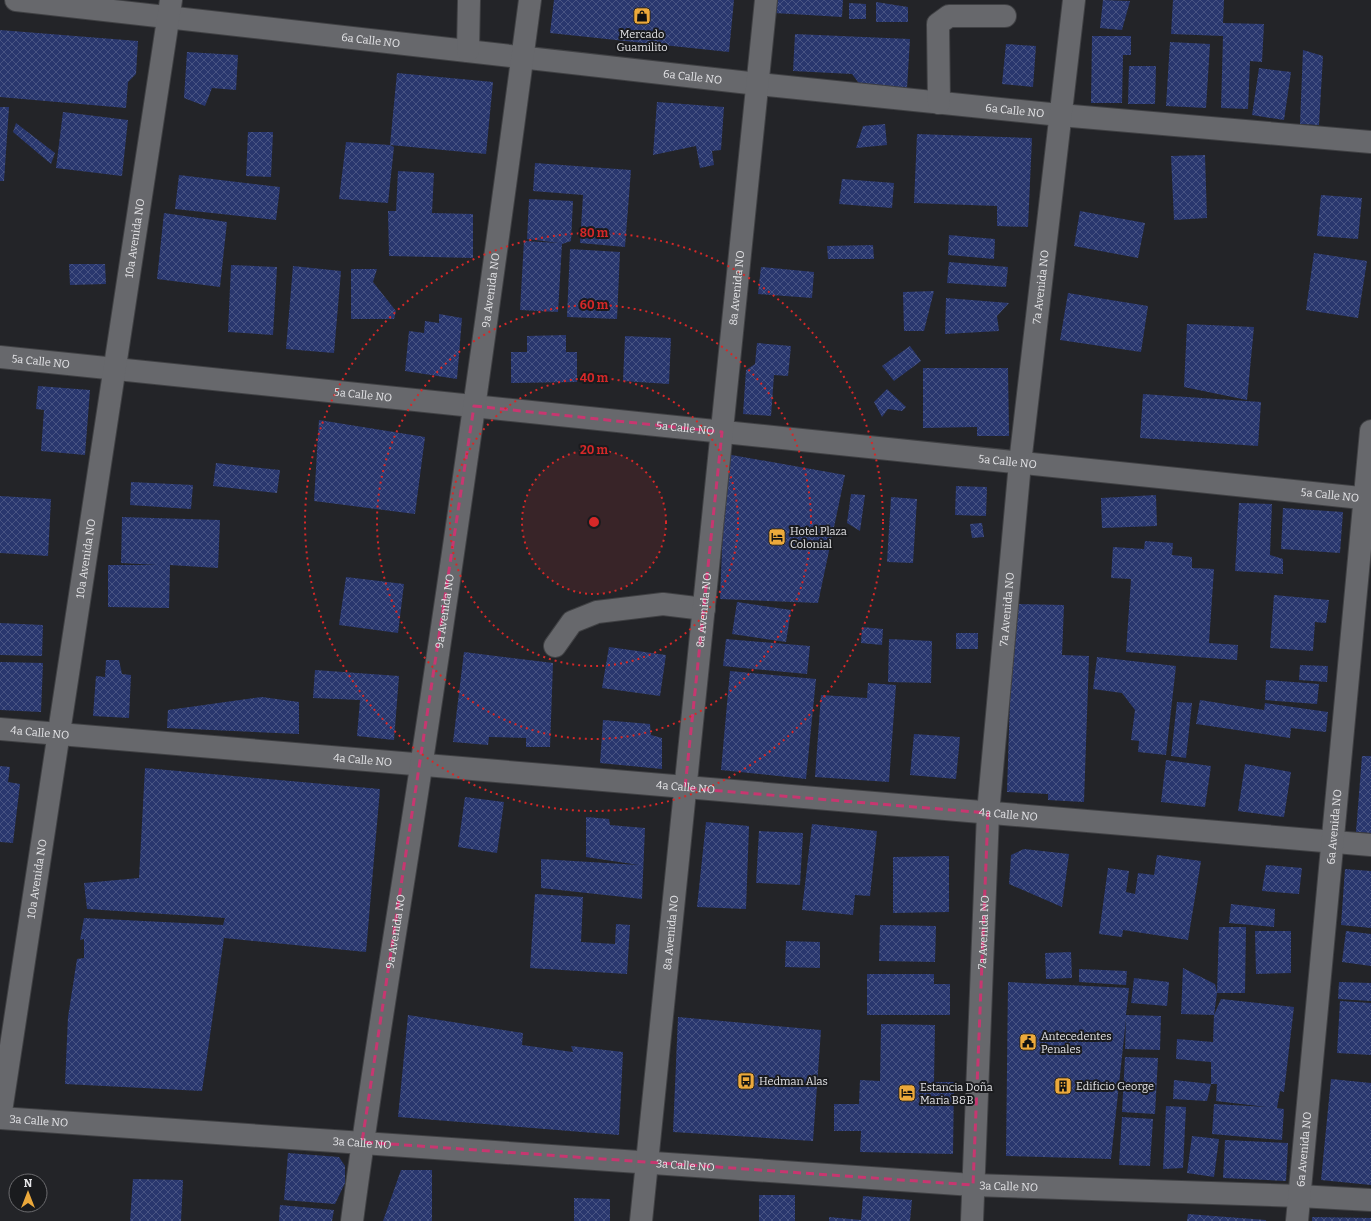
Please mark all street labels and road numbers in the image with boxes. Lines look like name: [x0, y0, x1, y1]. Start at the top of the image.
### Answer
street label: 6a Calle NO: [341, 31, 401, 50]
street label: 6a Calle NO: [663, 67, 723, 87]
street label: 6a Calle NO: [985, 101, 1045, 120]
street label: 10a Avenida NO: [123, 198, 148, 279]
street label: 7a Avenida NO: [1030, 249, 1052, 325]
street label: 8a Avenida NO: [727, 250, 747, 326]
street label: 9a Avenida NO: [479, 252, 503, 329]
street label: 5a Calle NO: [11, 352, 71, 371]
street label: 5a Calle NO: [333, 386, 393, 405]
street label: 5a Calle NO: [656, 419, 715, 438]
street label: 5a Calle NO: [978, 452, 1037, 471]
street label: 5a Calle NO: [1300, 486, 1360, 505]
street label: 10a Avenida NO: [74, 518, 99, 599]
street label: 8a Avenida NO: [694, 572, 714, 648]
street label: 7a Avenida NO: [997, 572, 1017, 647]
street label: 9a Avenida NO: [433, 573, 457, 649]
street label: 4a Calle NO: [10, 724, 70, 742]
street label: 4a Calle NO: [333, 751, 393, 769]
street label: 4a Calle NO: [656, 779, 715, 796]
street label: 6a Avenida NO: [1324, 789, 1344, 865]
street label: 4a Calle NO: [978, 806, 1038, 824]
street label: 10a Avenida NO: [25, 838, 50, 920]
street label: 9a Avenida NO: [383, 893, 408, 970]
street label: 8a Avenida NO: [661, 894, 681, 971]
street label: 7a Avenida NO: [976, 895, 992, 970]
street label: 6a Avenida NO: [1294, 1111, 1314, 1188]
street label: 3a Calle NO: [9, 1113, 69, 1130]
street label: 3a Calle NO: [332, 1135, 392, 1152]
street label: 3a Calle NO: [656, 1157, 715, 1174]
street label: 3a Calle NO: [979, 1179, 1038, 1194]

